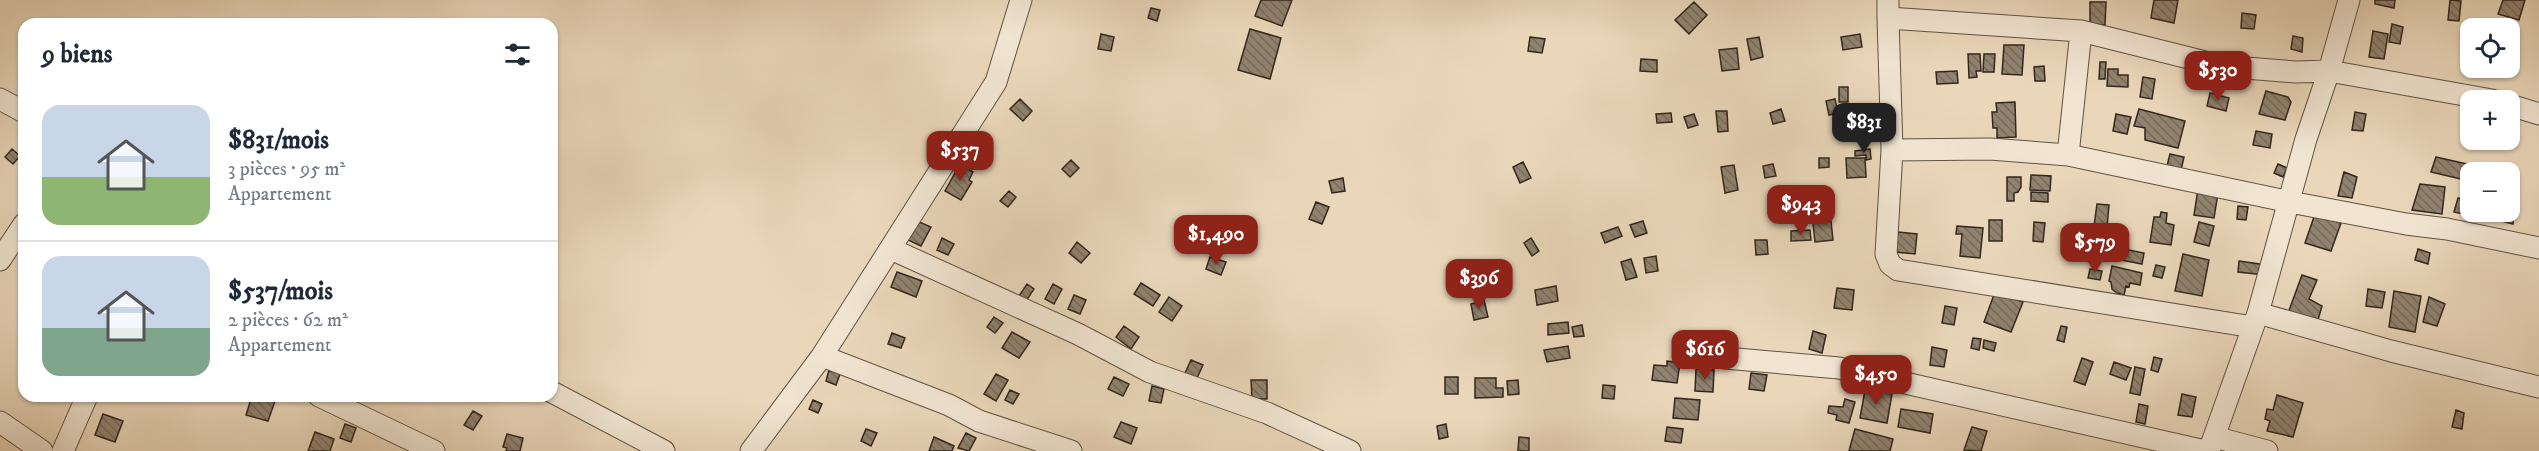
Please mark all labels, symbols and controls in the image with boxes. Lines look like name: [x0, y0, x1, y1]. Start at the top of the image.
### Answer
map controls: [2460, 18, 2520, 222]
button: locate: [2460, 18, 2520, 78]
text: 9 biens: [42, 38, 112, 71]
icon: filters: [501, 38, 534, 71]
pin: $530: [2182, 51, 2254, 102]
text: $530: [2198, 58, 2238, 83]
button: +: [2460, 90, 2520, 150]
pin: $831: [1828, 103, 1900, 154]
text: $831: [1846, 110, 1882, 135]
text: $831/mois: [228, 124, 329, 157]
icon: home: [90, 129, 162, 201]
pin: $537: [924, 131, 996, 182]
text: $537: [941, 138, 979, 163]
text: 3 pièces · 95 m²: [228, 157, 345, 182]
button: −: [2460, 162, 2520, 222]
text: Appartement: [228, 182, 331, 207]
pin: $943: [1765, 185, 1837, 236]
text: $943: [1781, 192, 1821, 217]
pin: $1,490: [1167, 215, 1265, 266]
text: $1,490: [1188, 222, 1244, 247]
pin: $579: [2059, 223, 2131, 274]
text: $579: [2074, 230, 2116, 255]
pin: $396: [1443, 259, 1515, 310]
text: $396: [1460, 266, 1498, 291]
text: $537/mois: [228, 275, 333, 308]
icon: home: [90, 280, 162, 352]
text: 2 pièces · 62 m²: [228, 308, 348, 333]
pin: $616: [1669, 330, 1741, 381]
text: Appartement: [228, 333, 331, 358]
text: $616: [1686, 337, 1724, 362]
pin: $450: [1840, 355, 1912, 406]
text: $450: [1855, 362, 1898, 387]

